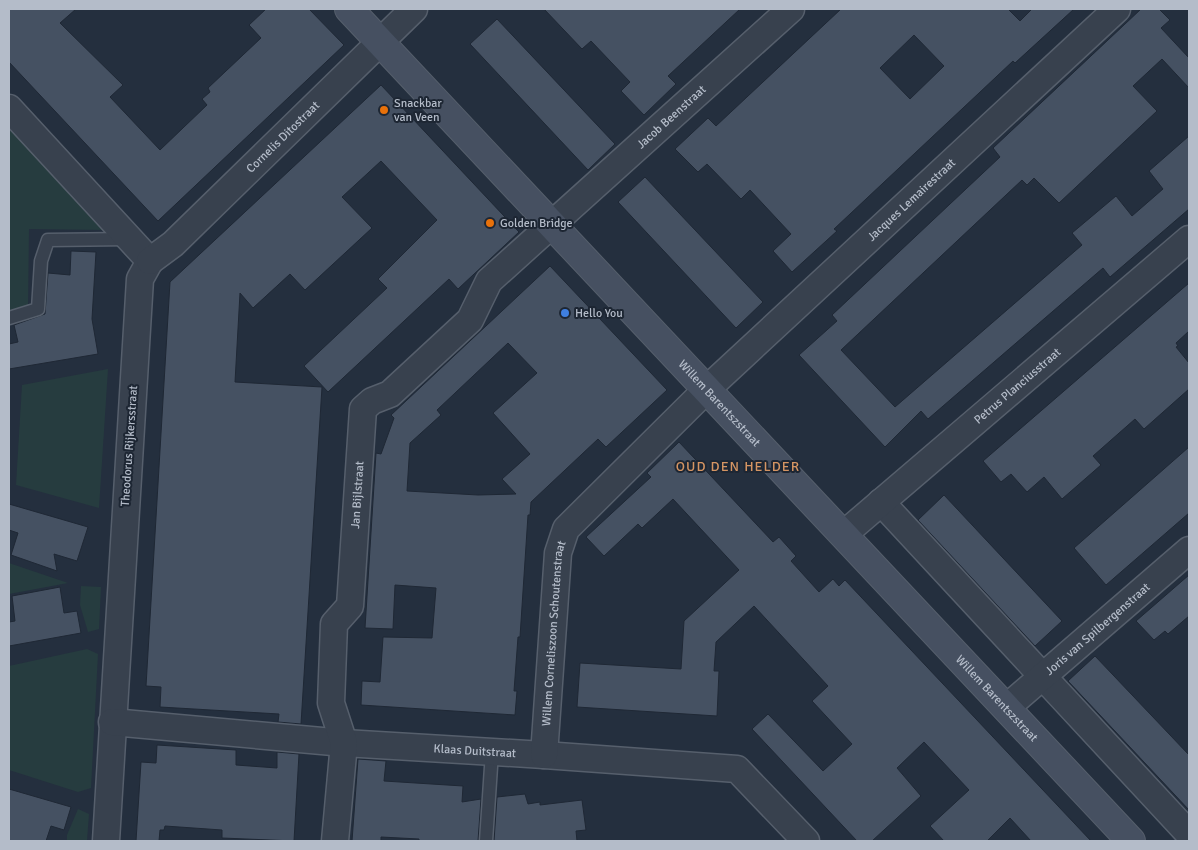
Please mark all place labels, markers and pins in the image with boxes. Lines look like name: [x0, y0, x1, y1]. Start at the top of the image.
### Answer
place label: Snackbar van Veen: [394, 96, 442, 125]
marker: Snackbar van Veen: [378, 104, 390, 116]
place label: Golden Bridge: [500, 216, 573, 231]
marker: Golden Bridge: [484, 217, 496, 229]
place label: Hello You: [575, 306, 623, 321]
marker: Hello You: [559, 307, 571, 319]

